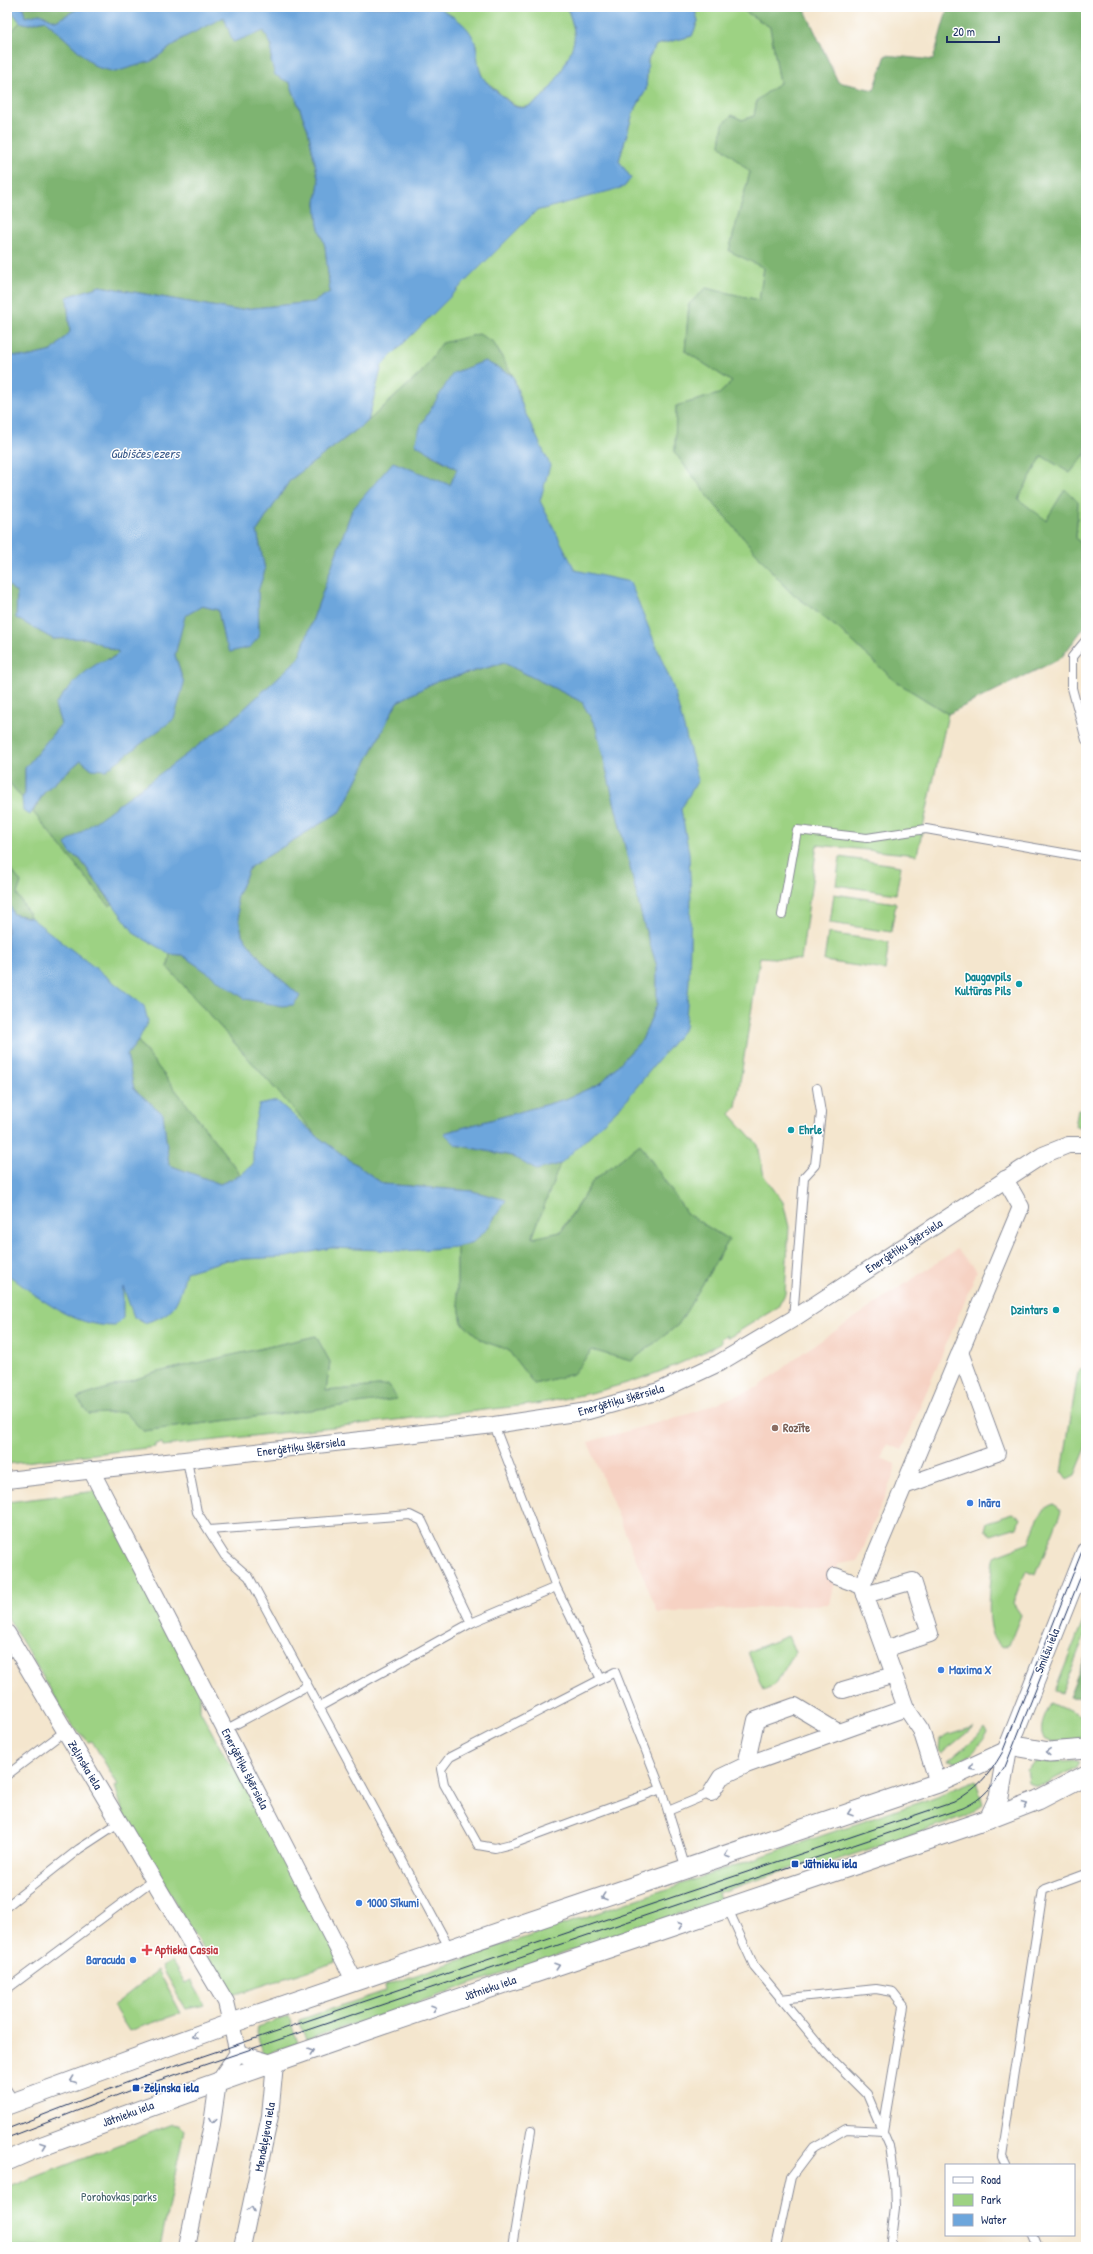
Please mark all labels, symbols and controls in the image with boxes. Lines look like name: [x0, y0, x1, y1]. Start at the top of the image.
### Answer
scale bar: [947, 18, 999, 44]
text: 20 m: [953, 23, 975, 40]
water label: Gubiščes ezers: [111, 444, 180, 462]
place label: Daugavpils Kultūras Pils: [955, 968, 1011, 999]
marker: Daugavpils Kultūras Pils: [1014, 979, 1024, 989]
place label: Ehrle: [799, 1121, 822, 1138]
marker: Ehrle: [786, 1125, 796, 1135]
street label: Enerģētiķu šķērsiela: [862, 1214, 946, 1277]
place label: Dzintars: [1011, 1301, 1048, 1318]
marker: Dzintars: [1051, 1305, 1061, 1315]
street label: Enerģētiķu šķērsiela: [576, 1379, 666, 1420]
place label: Rozīte: [783, 1419, 810, 1436]
marker: Rozīte: [770, 1423, 780, 1433]
street label: Enerģētiķu šķērsiela: [256, 1433, 346, 1460]
place label: Ināra: [978, 1494, 1001, 1511]
marker: Ināra: [965, 1498, 975, 1508]
street label: Smilšu iela: [1030, 1626, 1063, 1676]
place label: Maxima X: [949, 1661, 993, 1678]
marker: Maxima X: [936, 1665, 946, 1675]
street label: Enerģētiķu šķērsiela: [218, 1725, 273, 1812]
street label: Zeļinska iela: [64, 1737, 107, 1793]
one-way arrow: [1044, 1747, 1051, 1756]
one-way arrow: [969, 1763, 976, 1771]
one-way arrow: [1022, 1801, 1029, 1809]
one-way arrow: [847, 1809, 854, 1817]
one-way arrow: [724, 1850, 731, 1859]
place label: Jātnieku iela: [803, 1855, 857, 1872]
marker: Jātnieku iela: [790, 1859, 800, 1869]
one-way arrow: [601, 1892, 608, 1901]
place label: 1000 Sīkumi: [367, 1894, 419, 1911]
marker: 1000 Sīkumi: [354, 1898, 364, 1908]
one-way arrow: [677, 1921, 684, 1930]
place label: Aptieka Cassia: [155, 1941, 218, 1959]
marker: Aptieka Cassia: [142, 1945, 152, 1955]
place label: Baracuda: [86, 1951, 125, 1968]
marker: Baracuda: [128, 1955, 138, 1965]
one-way arrow: [553, 1962, 560, 1971]
street label: Jātnieku iela: [462, 1971, 518, 2004]
one-way arrow: [431, 2004, 438, 2013]
one-way arrow: [191, 2031, 198, 2039]
one-way arrow: [308, 2047, 315, 2056]
one-way arrow: [69, 2076, 76, 2084]
place label: Zeļinska iela: [144, 2079, 199, 2096]
marker: Zeļinska iela: [131, 2083, 141, 2093]
street label: Jātnieku iela: [100, 2096, 156, 2131]
street label: Mendeļejeva iela: [250, 2101, 279, 2173]
one-way arrow: [209, 2117, 218, 2123]
one-way arrow: [39, 2142, 46, 2150]
legend: [945, 2164, 1075, 2236]
text: Road: [981, 2171, 1001, 2188]
park label: Porohovkas parks: [81, 2188, 157, 2205]
text: Park: [981, 2191, 1001, 2208]
one-way arrow: [246, 2206, 254, 2212]
text: Water: [981, 2211, 1007, 2228]

